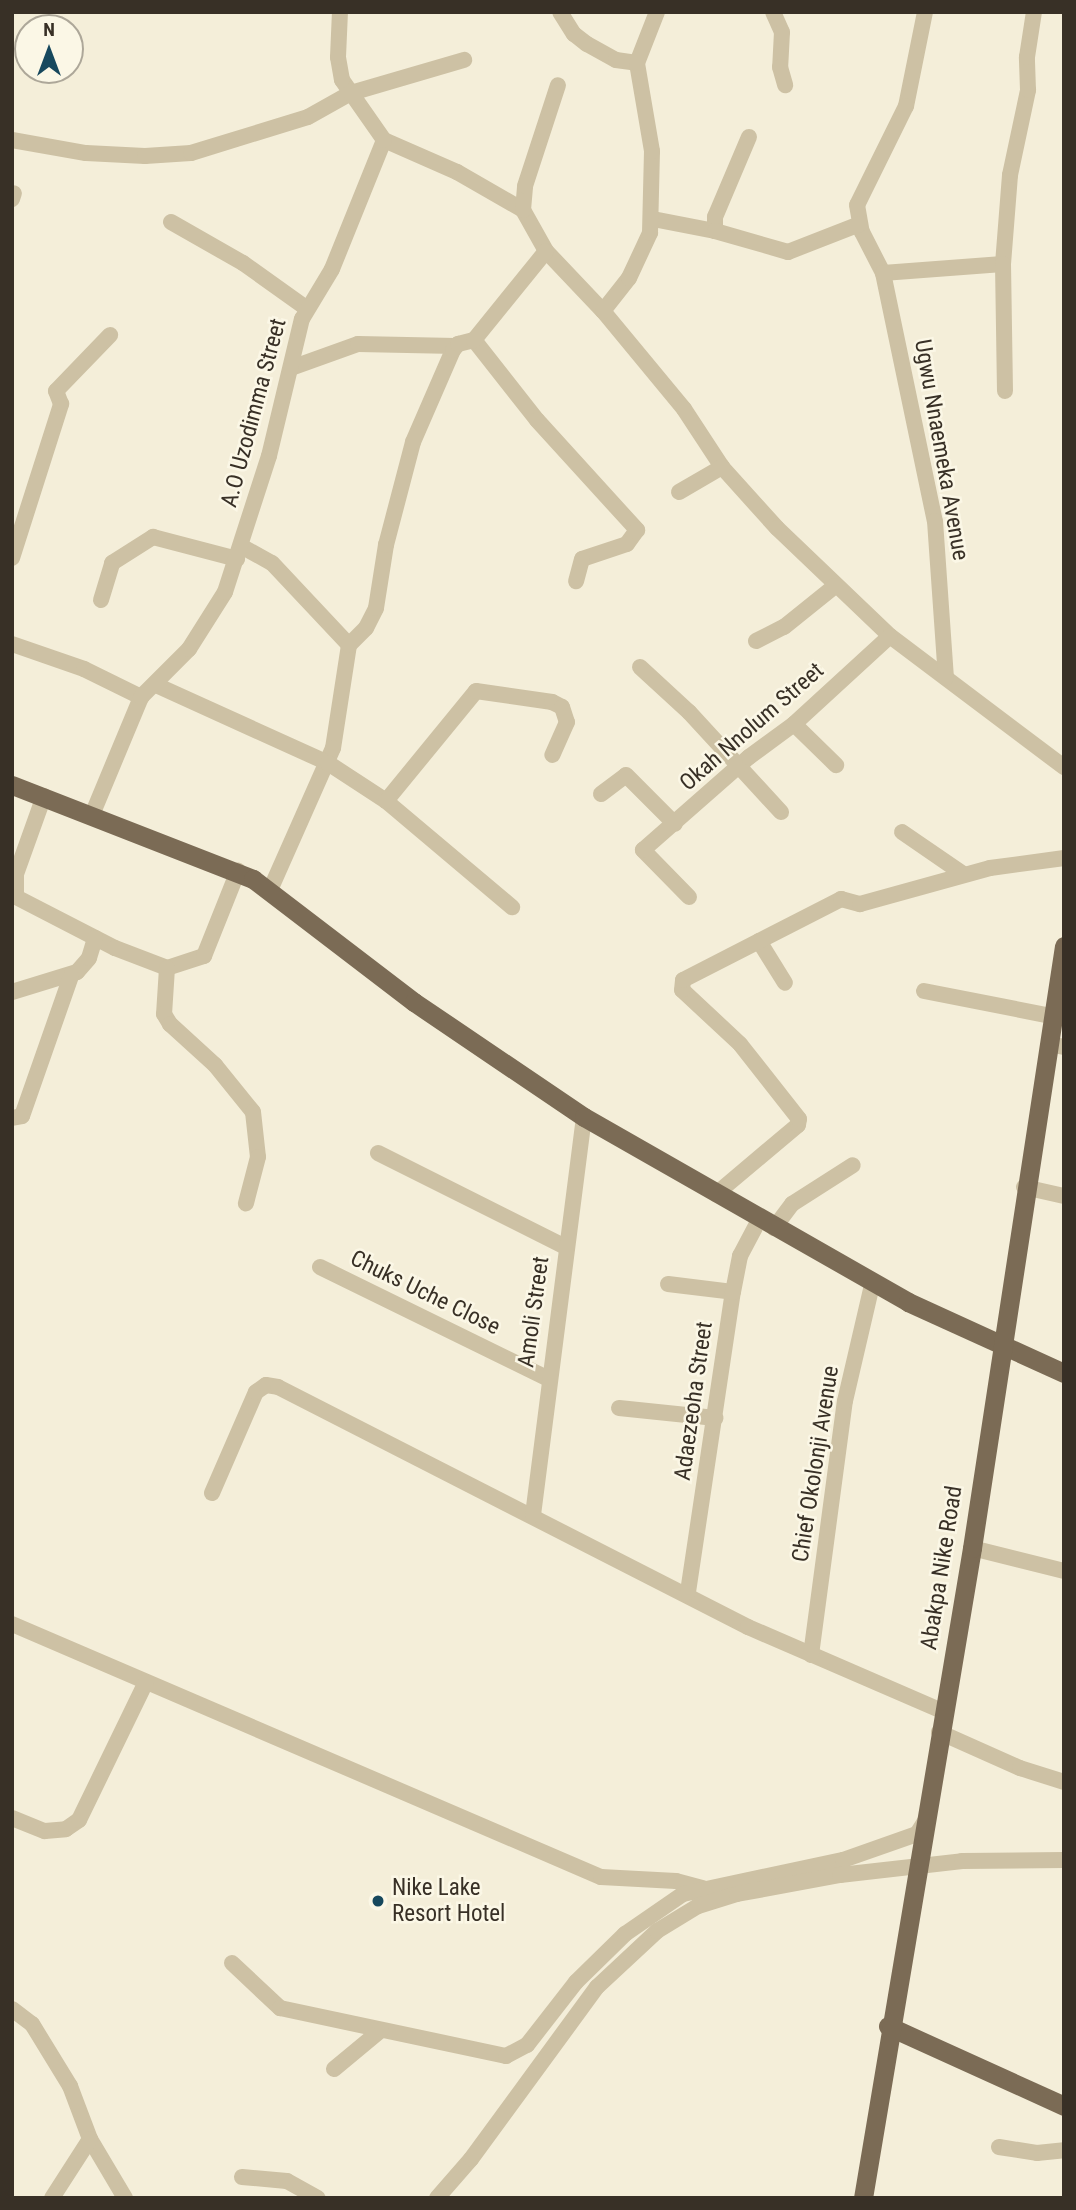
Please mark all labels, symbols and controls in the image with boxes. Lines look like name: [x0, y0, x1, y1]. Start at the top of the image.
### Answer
north arrow: [14, 14, 84, 84]
text: N: [43, 18, 55, 41]
street label: A.O Uzodimma Street: [216, 316, 292, 510]
street label: Ugwu Nnaemeka Avenue: [908, 337, 974, 563]
street label: Okah Nnolum Street: [674, 657, 830, 797]
street label: Chuks Uche Close: [346, 1245, 504, 1341]
street label: Amoli Street: [513, 1255, 555, 1369]
street label: Adaezeoha Street: [669, 1320, 719, 1482]
street label: Chief Okolonji Avenue: [787, 1364, 845, 1564]
street label: Abakpa Nike Road: [915, 1484, 969, 1652]
place label: Nike Lake Resort Hotel: [392, 1874, 505, 1928]
marker: Nike Lake Resort Hotel: [370, 1893, 386, 1909]

